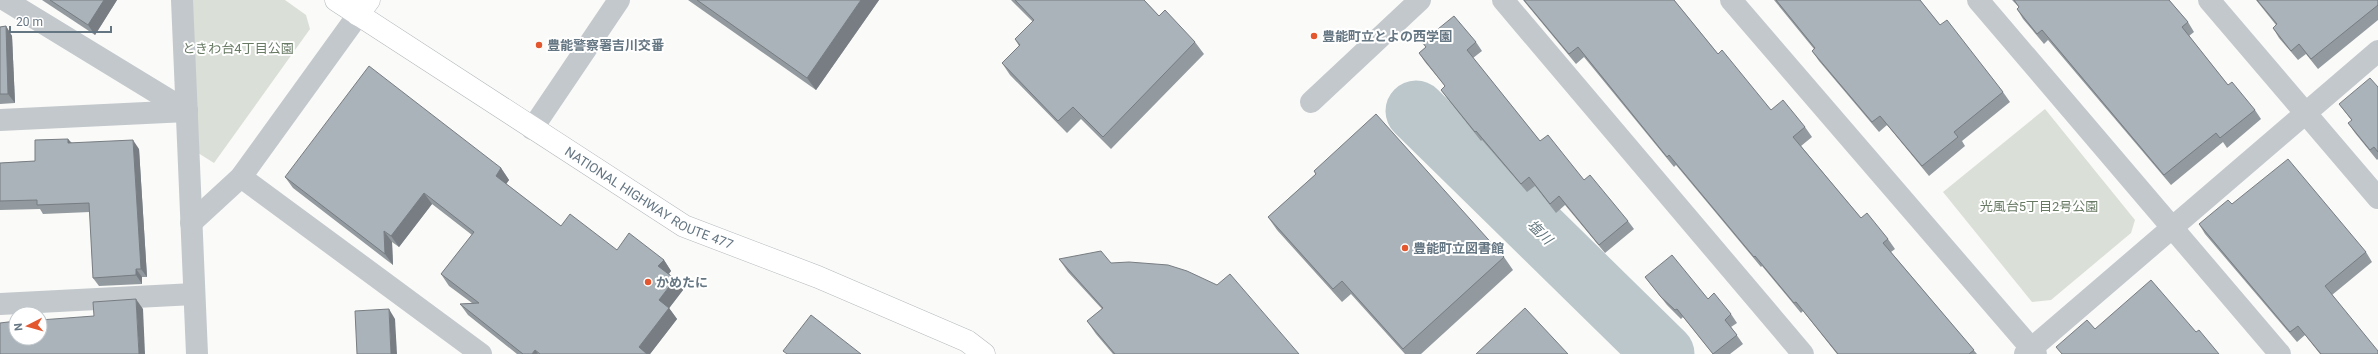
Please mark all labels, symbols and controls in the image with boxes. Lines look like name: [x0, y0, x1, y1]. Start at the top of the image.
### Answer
scale bar: [10, 8, 111, 34]
text: 20 m: [16, 15, 43, 29]
place label: 豊能町立とよの西学園: [1322, 29, 1452, 44]
marker: 豊能町立とよの西学園: [1309, 31, 1319, 41]
place label: 豊能警察署吉川交番: [547, 38, 664, 53]
marker: 豊能警察署吉川交番: [534, 40, 544, 50]
park label: ときわ台4丁目公園: [182, 41, 294, 56]
street label: NATIONAL HIGHWAY ROUTE 477: [562, 143, 735, 252]
park label: 光風台5丁目2号公園: [1980, 199, 2098, 214]
water label: 塩川: [1524, 217, 1557, 249]
place label: 豊能町立図書館: [1413, 241, 1504, 256]
marker: 豊能町立図書館: [1400, 243, 1410, 253]
place label: かめたに: [656, 275, 708, 290]
marker: かめたに: [643, 277, 653, 287]
north arrow: [8, 306, 48, 346]
text: N: [12, 322, 25, 332]

